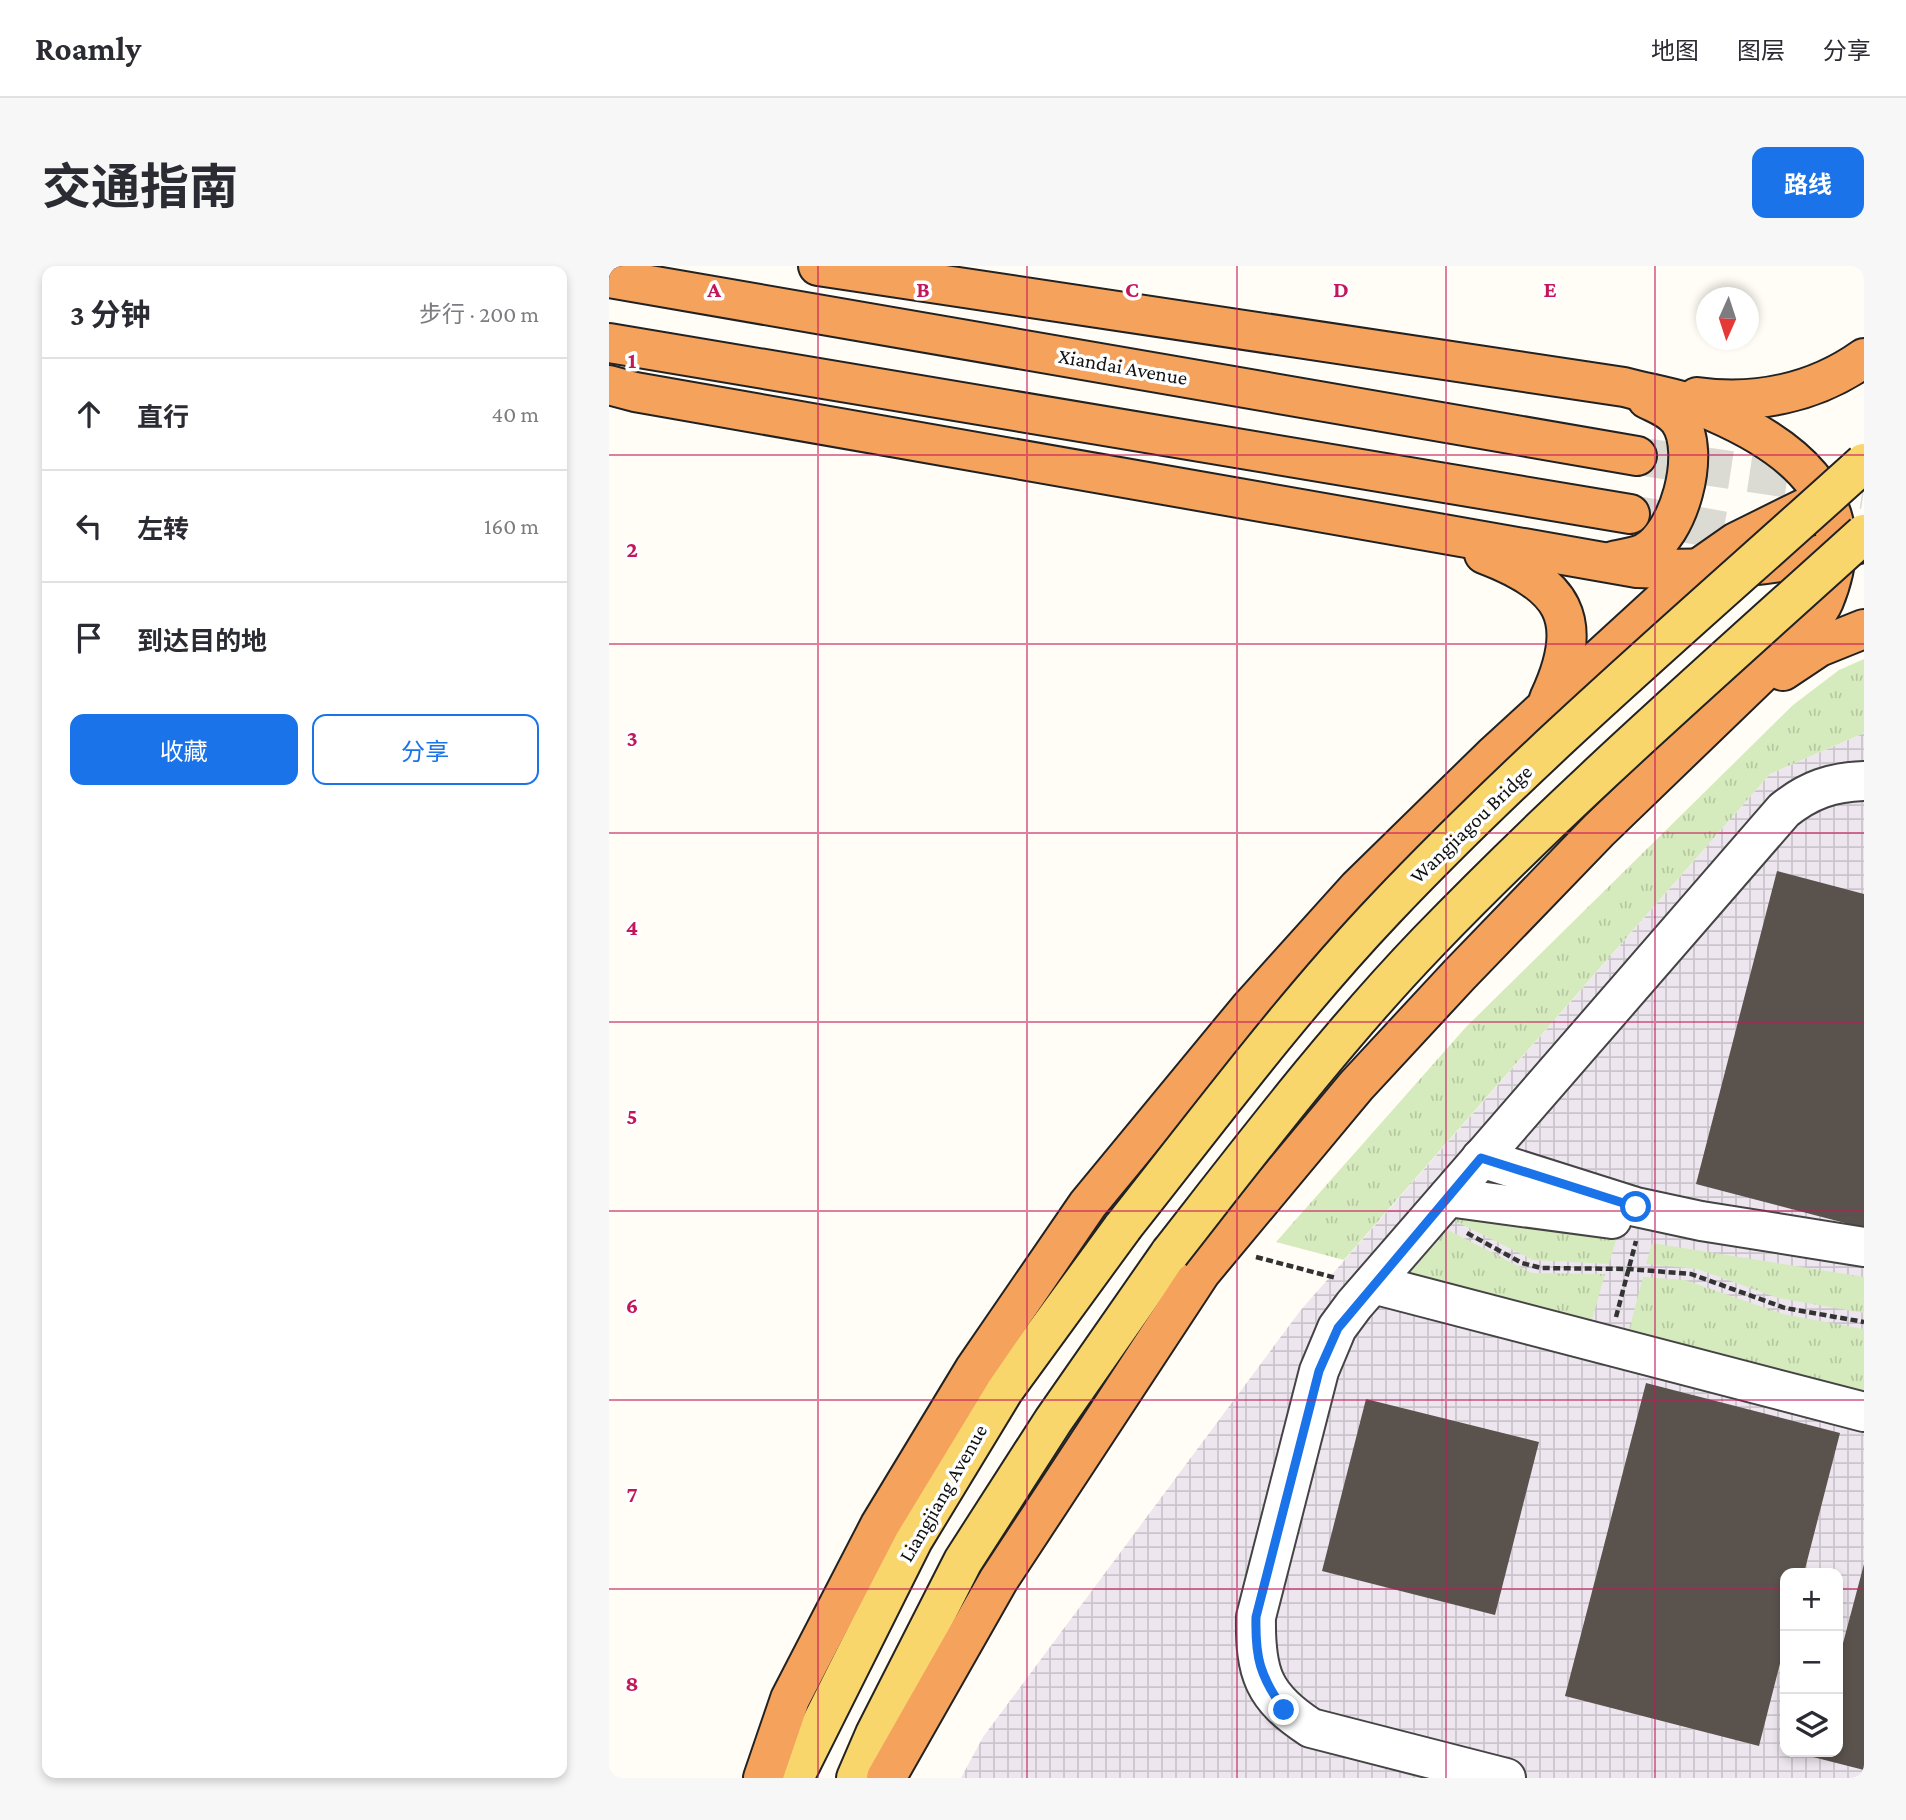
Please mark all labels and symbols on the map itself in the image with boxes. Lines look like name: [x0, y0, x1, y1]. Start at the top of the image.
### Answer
text: A: [706, 276, 721, 302]
text: B: [916, 276, 930, 302]
text: C: [1125, 276, 1139, 302]
text: D: [1333, 276, 1349, 302]
text: E: [1543, 276, 1557, 302]
north arrow: [1696, 287, 1759, 350]
street label: Xiandai Avenue: [1057, 344, 1189, 390]
text: 1: [628, 347, 637, 373]
text: 2: [626, 536, 638, 562]
text: 3: [626, 725, 638, 751]
street label: Wangjiagou Bridge: [1405, 760, 1537, 888]
text: 4: [626, 914, 638, 940]
text: 5: [626, 1103, 638, 1129]
route start: [1620, 1191, 1651, 1222]
text: 6: [626, 1292, 638, 1318]
street label: Liangjiang Avenue: [894, 1420, 992, 1566]
text: 7: [626, 1481, 638, 1507]
text: 8: [625, 1670, 639, 1696]
route end: [1268, 1694, 1299, 1725]

